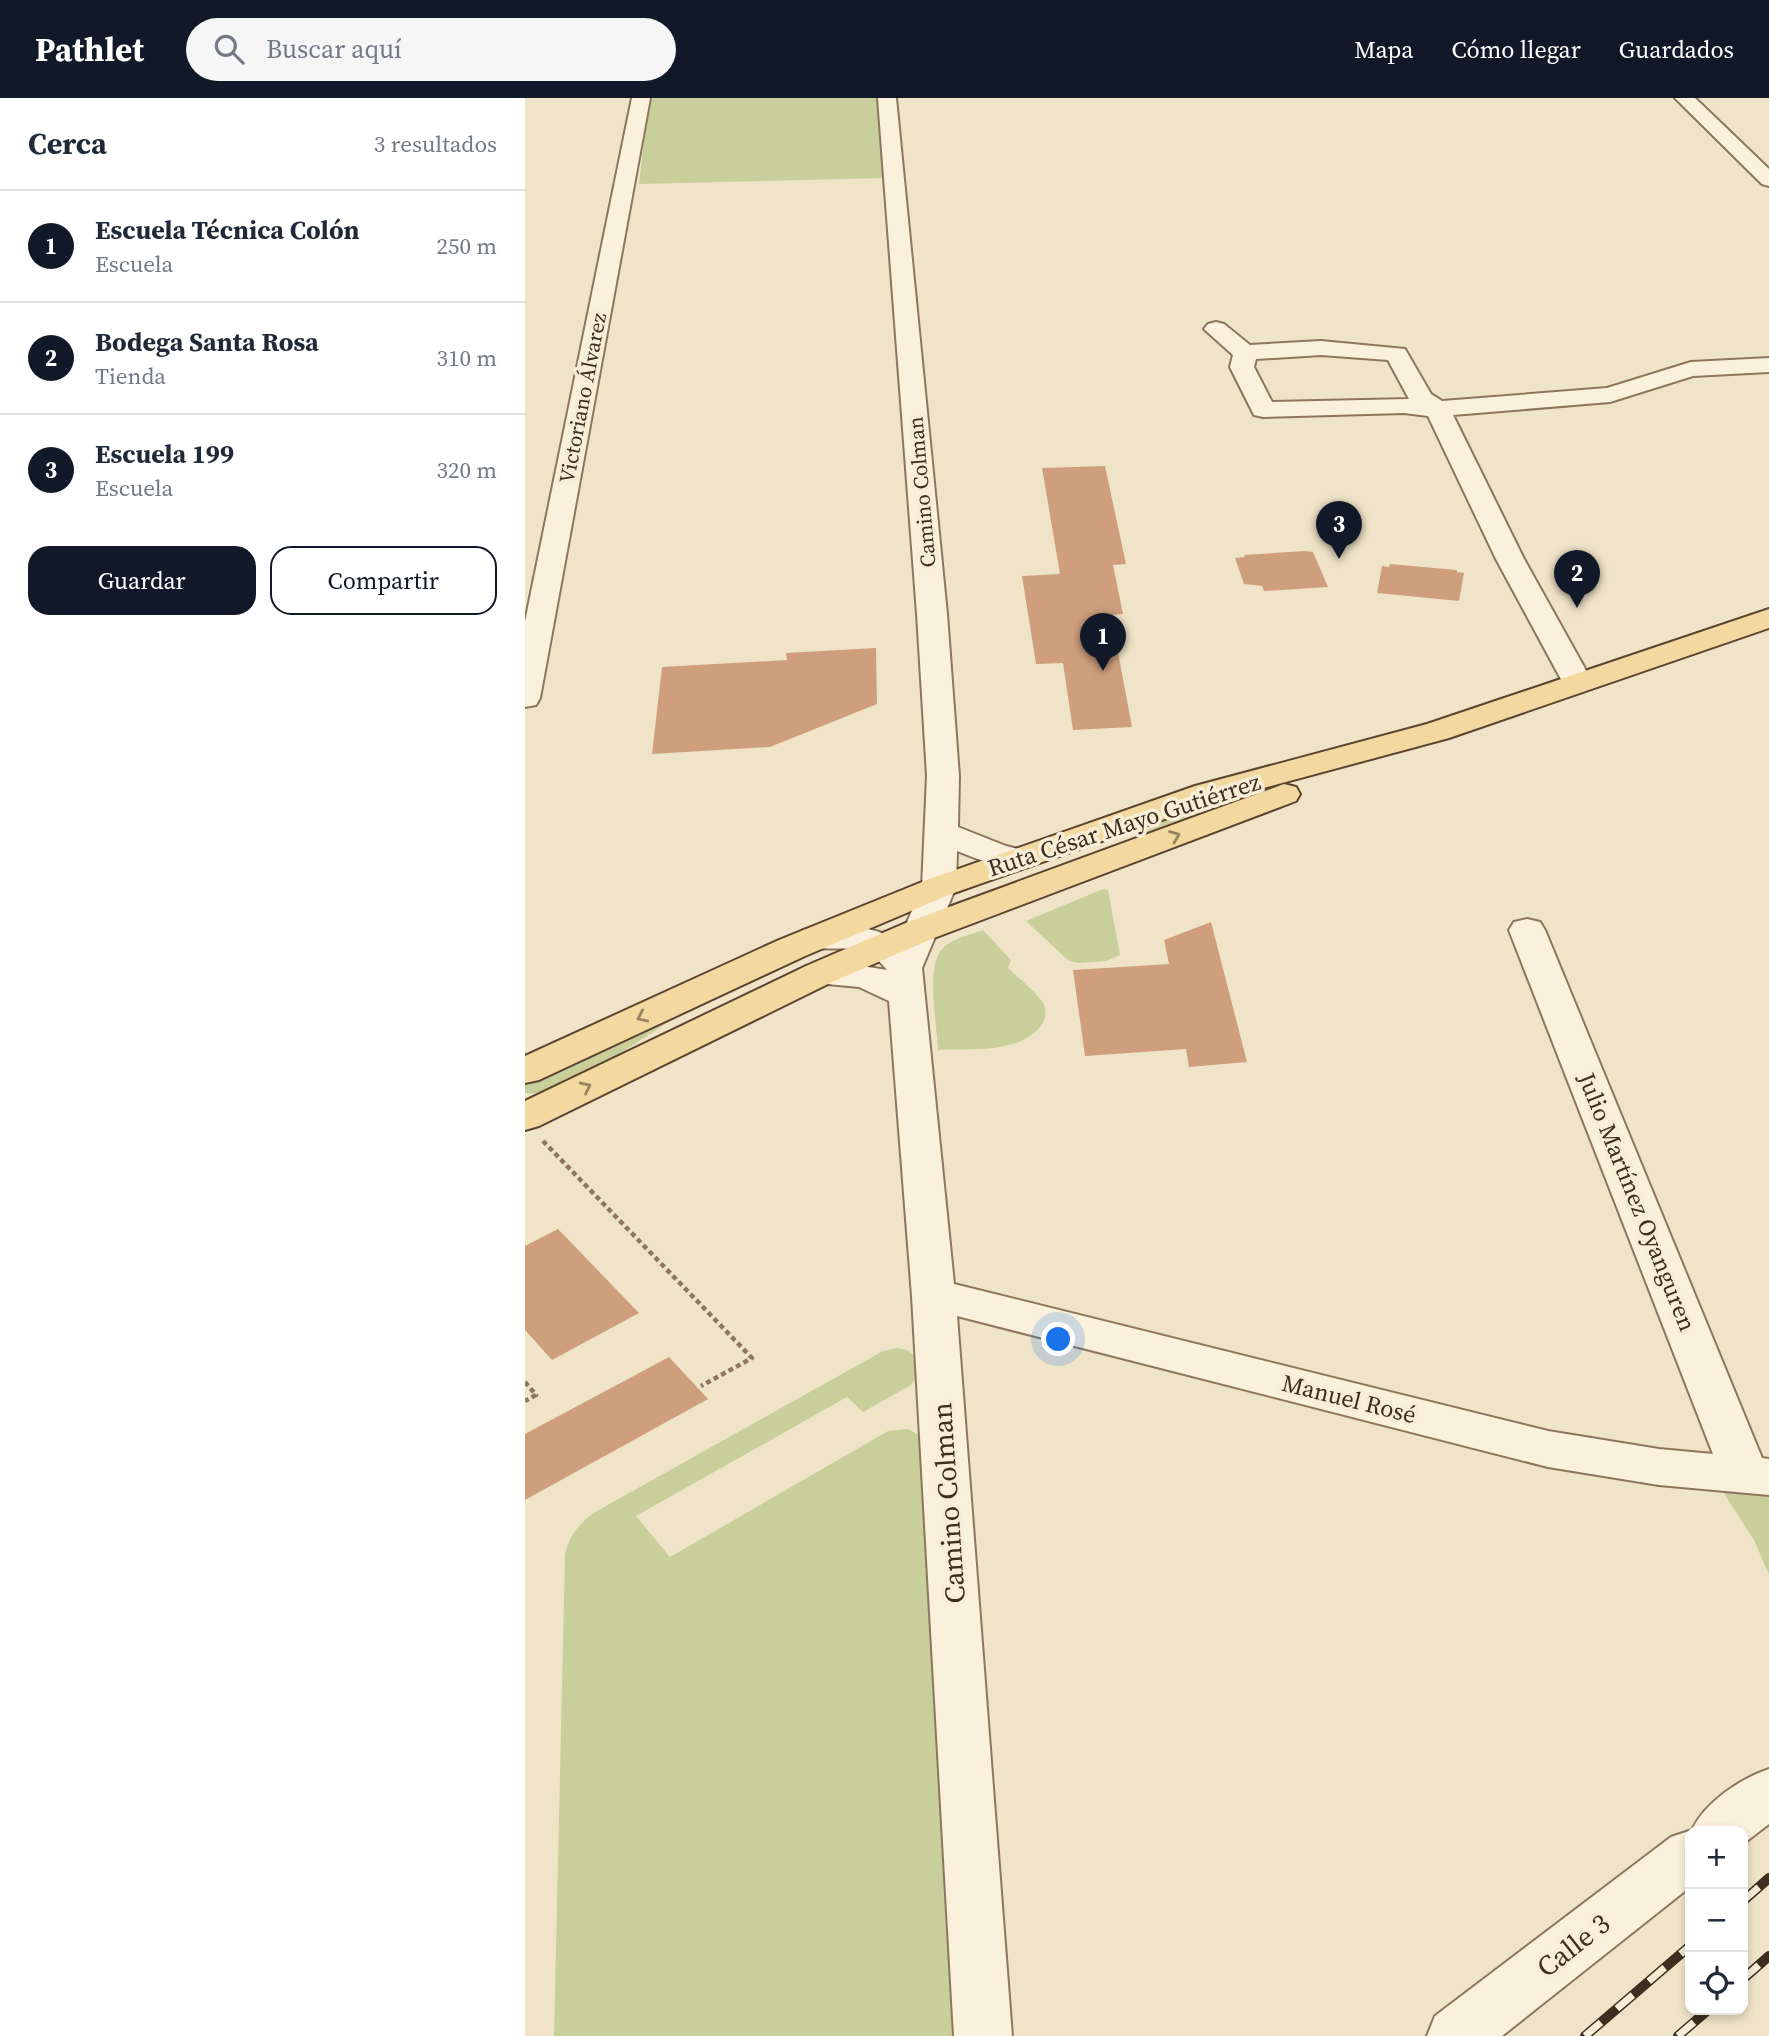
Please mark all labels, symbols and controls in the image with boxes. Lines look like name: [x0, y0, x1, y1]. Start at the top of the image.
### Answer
search box: [186, 18, 676, 81]
text: Pathlet: [35, 27, 144, 72]
icon: search: [210, 30, 248, 68]
text: Buscar aquí: [266, 31, 402, 67]
text: Mapa: [1354, 33, 1413, 66]
text: Cómo llegar: [1451, 33, 1581, 66]
text: Guardados: [1619, 33, 1734, 66]
text: Cerca: [28, 123, 107, 164]
text: 3 resultados: [374, 128, 497, 160]
text: Escuela Técnica Colón: [95, 212, 360, 248]
text: 1: [45, 230, 57, 262]
text: 250 m: [436, 230, 497, 262]
text: Escuela: [95, 248, 173, 280]
street label: Victoriano Álvarez: [552, 310, 613, 486]
text: Bodega Santa Rosa: [95, 324, 319, 360]
text: 2: [45, 342, 57, 374]
text: 310 m: [436, 342, 497, 374]
text: Tienda: [95, 360, 166, 392]
street label: Camino Colman: [900, 415, 943, 569]
text: Escuela 199: [95, 436, 234, 472]
text: 3: [45, 454, 57, 486]
text: 320 m: [436, 454, 497, 486]
text: Escuela: [95, 472, 173, 504]
pin: 3: [1316, 501, 1362, 559]
button: Guardar: [28, 546, 256, 615]
button: Compartir: [270, 546, 497, 615]
pin: 2: [1554, 550, 1600, 608]
pin: 1: [1080, 613, 1126, 671]
street label: Ruta César Mayo Gutiérrez: [983, 765, 1265, 884]
one-way arrow: [1168, 831, 1180, 845]
one-way arrow: [637, 1009, 649, 1023]
street label: Julio Martínez Oyanguren: [1570, 1067, 1704, 1336]
one-way arrow: [579, 1081, 591, 1095]
your location: [1041, 1322, 1075, 1356]
street label: Manuel Rosé: [1278, 1366, 1420, 1431]
street label: Camino Colman: [922, 1401, 974, 1605]
map controls: [1685, 1826, 1748, 2015]
button: +: [1685, 1826, 1748, 1889]
button: −: [1685, 1889, 1748, 1952]
street label: Calle 3: [1528, 1904, 1618, 1986]
button: locate: [1685, 1952, 1748, 2015]

